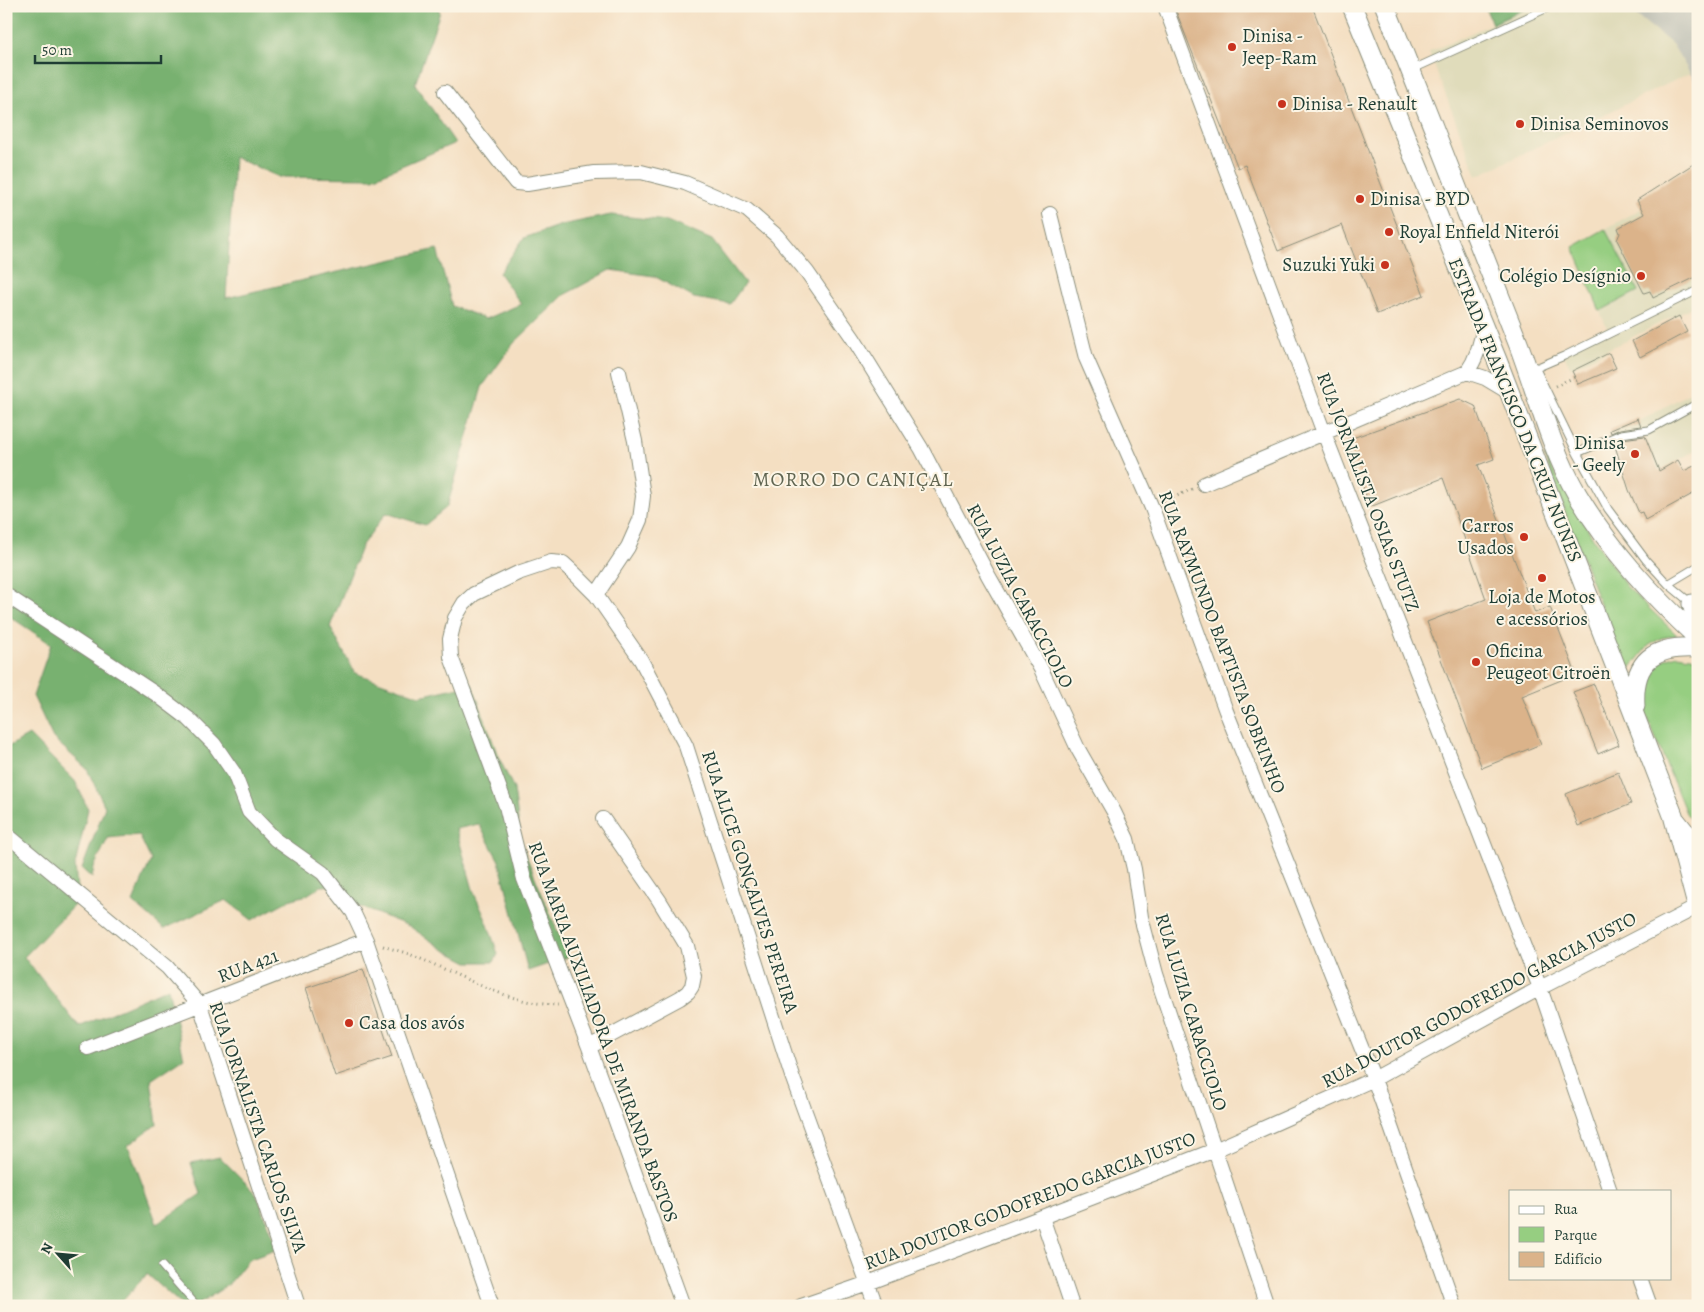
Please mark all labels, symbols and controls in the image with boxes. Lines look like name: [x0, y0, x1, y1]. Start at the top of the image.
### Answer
place label: Dinisa - Jeep-Ram: [1242, 23, 1317, 71]
scale bar: [35, 32, 161, 64]
text: 50 m: [42, 40, 72, 60]
marker: Dinisa - Jeep-Ram: [1226, 41, 1238, 53]
place label: Dinisa - Renault: [1292, 91, 1417, 117]
marker: Dinisa - Renault: [1276, 98, 1288, 110]
place label: Dinisa Seminovos: [1530, 111, 1669, 137]
marker: Dinisa Seminovos: [1514, 118, 1526, 130]
place label: Dinisa - BYD: [1370, 186, 1470, 212]
marker: Dinisa - BYD: [1354, 193, 1366, 205]
place label: Royal Enfield Niterói: [1399, 219, 1559, 245]
marker: Royal Enfield Niterói: [1383, 226, 1395, 238]
place label: Suzuki Yuki: [1282, 252, 1375, 278]
street label: ESTRADA FRANCISCO DA CRUZ NUNES: [1442, 254, 1588, 566]
marker: Suzuki Yuki: [1379, 259, 1391, 271]
place label: Colégio Desígnio: [1499, 263, 1631, 289]
marker: Colégio Desígnio: [1635, 270, 1647, 282]
street label: RUA JORNALISTA OSIAS STUTZ: [1310, 368, 1426, 616]
place label: Dinisa - Geely: [1572, 430, 1626, 478]
marker: Dinisa - Geely: [1629, 448, 1641, 460]
district label: MORRO DO CANIÇAL: [753, 466, 953, 493]
street label: RUA RAYMUNDO BAPTISTA SOBRINHO: [1152, 487, 1292, 797]
street label: RUA LUZIA CARACCIOLO: [960, 499, 1080, 693]
place label: Carros Usados: [1457, 513, 1514, 561]
marker: Carros Usados: [1518, 531, 1530, 543]
marker: Loja de Motos e acessórios: [1536, 572, 1548, 584]
place label: Loja de Motos e acessórios: [1488, 584, 1596, 632]
place label: Oficina Peugeot Citroën: [1486, 638, 1611, 686]
marker: Oficina Peugeot Citroën: [1470, 656, 1482, 668]
street label: RUA ALICE GONÇALVES PEREIRA: [695, 747, 805, 1018]
street label: RUA MARIA AUXILIADORA DE MIRANDA BASTOS: [522, 838, 684, 1226]
street label: RUA DOUTOR GODOFREDO GARCIA JUSTO: [1317, 906, 1641, 1094]
street label: RUA LUZIA CARACCIOLO: [1149, 910, 1233, 1114]
street label: RUA 421: [214, 942, 283, 989]
street label: RUA JORNALISTA CARLOS SILVA: [203, 998, 314, 1257]
place label: Casa dos avós: [359, 1010, 465, 1036]
marker: Casa dos avós: [343, 1017, 355, 1029]
street label: RUA DOUTOR GODOFREDO GARCIA JUSTO: [860, 1126, 1200, 1276]
legend: [1509, 1190, 1672, 1280]
text: Rua: [1554, 1199, 1578, 1219]
text: Parque: [1554, 1225, 1597, 1245]
north arrow: [32, 1230, 82, 1280]
text: N: [36, 1239, 58, 1257]
text: Edifício: [1554, 1249, 1602, 1269]

